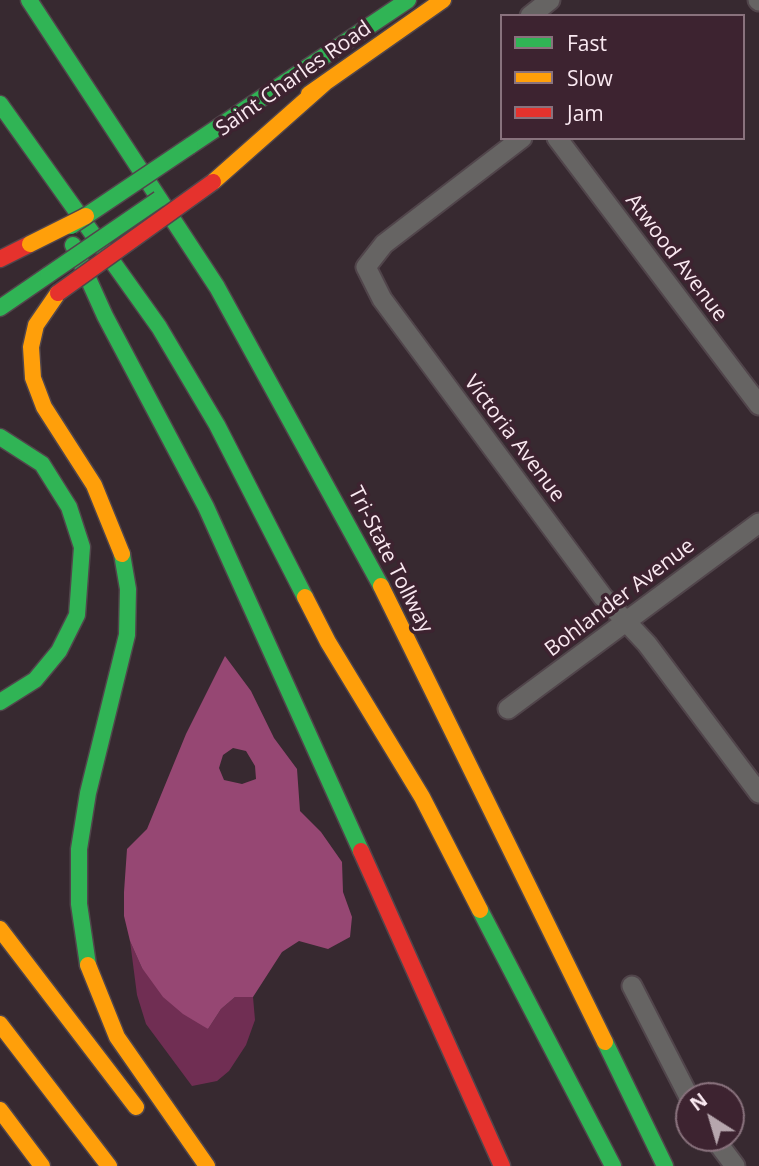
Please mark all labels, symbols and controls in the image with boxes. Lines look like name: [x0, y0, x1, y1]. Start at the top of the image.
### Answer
legend: [500, 14, 745, 140]
street label: Saint Charles Road: [212, 16, 376, 142]
text: Fast: [567, 29, 607, 57]
text: Slow: [567, 64, 613, 92]
text: Jam: [567, 99, 604, 127]
street label: Atwood Avenue: [620, 189, 732, 327]
street label: Victoria Avenue: [458, 371, 570, 507]
street label: Tri-State Tollway: [342, 483, 438, 637]
street label: Bohlander Avenue: [540, 534, 700, 662]
north arrow: [675, 1082, 745, 1152]
text: N: [685, 1087, 713, 1117]

